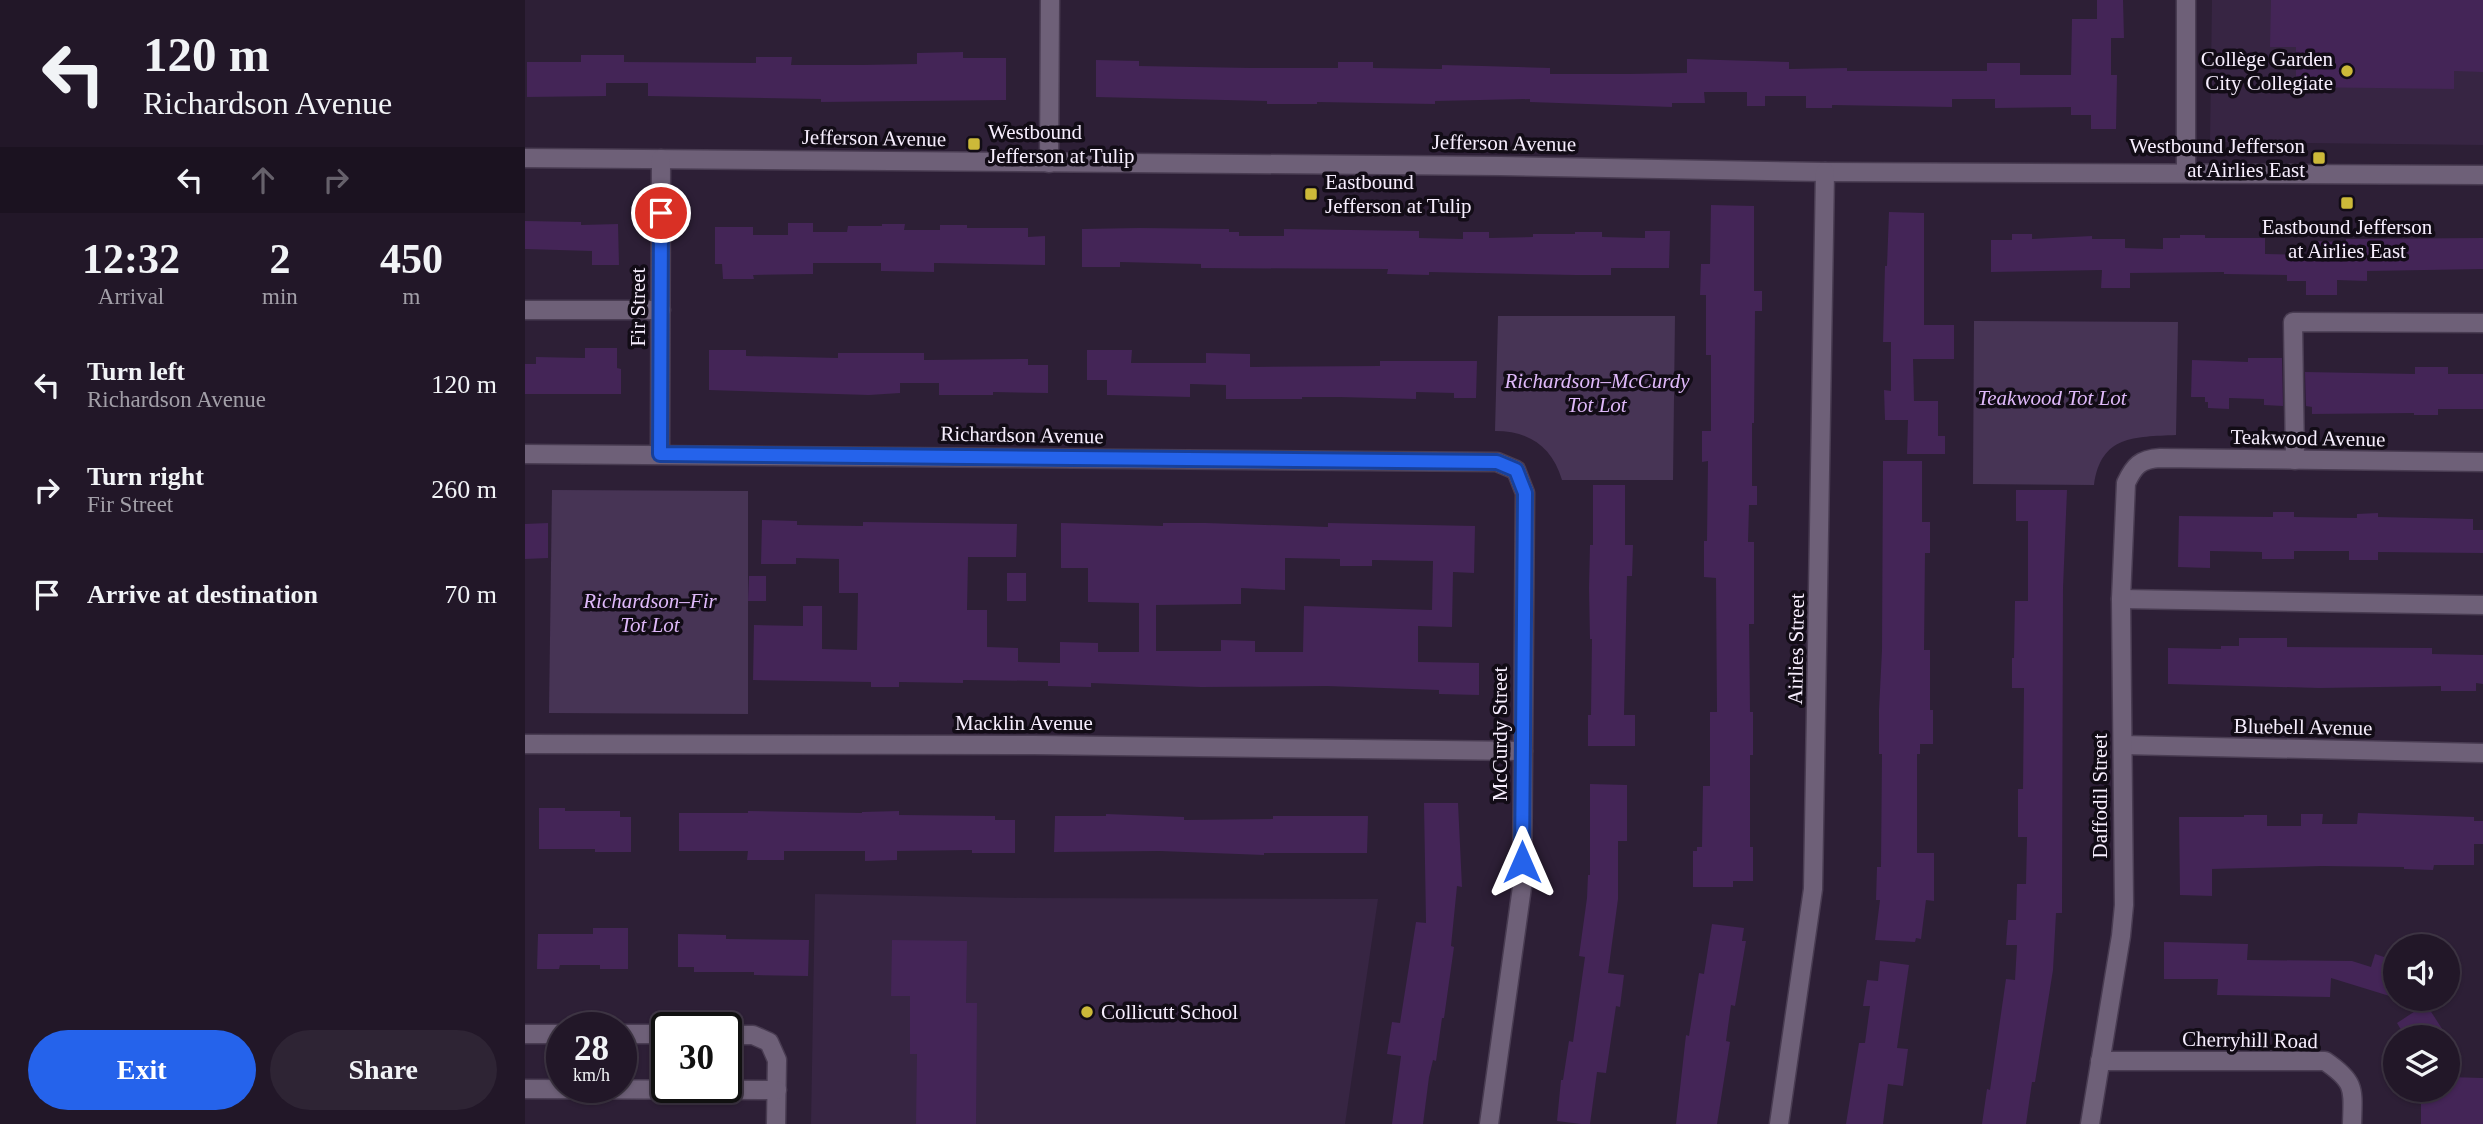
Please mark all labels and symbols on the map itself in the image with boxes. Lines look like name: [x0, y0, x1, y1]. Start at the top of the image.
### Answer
place label: Collège Garden City Collegiate: [2201, 47, 2333, 95]
marker: Collège Garden City Collegiate: [2339, 63, 2355, 79]
place label: Westbound Jefferson at Tulip: [988, 120, 1135, 168]
street label: Jefferson Avenue: [802, 125, 946, 151]
street label: Jefferson Avenue: [1432, 130, 1576, 156]
place label: Westbound Jefferson at Airlies East: [2129, 134, 2305, 182]
marker: Westbound Jefferson at Tulip: [966, 136, 982, 152]
marker: Westbound Jefferson at Airlies East: [2311, 150, 2327, 166]
place label: Eastbound Jefferson at Tulip: [1325, 170, 1472, 218]
pin: [631, 183, 691, 243]
marker: Eastbound Jefferson at Tulip: [1303, 186, 1319, 202]
marker: Eastbound Jefferson at Airlies East: [2339, 195, 2355, 211]
place label: Eastbound Jefferson at Airlies East: [2262, 215, 2433, 263]
street label: Fir Street: [626, 267, 650, 346]
park label: Richardson–McCurdy Tot Lot: [1503, 369, 1690, 417]
park label: Teakwood Tot Lot: [1978, 386, 2128, 410]
street label: Richardson Avenue: [940, 422, 1104, 448]
street label: Teakwood Avenue: [2230, 425, 2386, 451]
park label: Richardson–Fir Tot Lot: [582, 589, 718, 637]
street label: Airlies Street: [1783, 593, 1809, 705]
street label: McCurdy Street: [1488, 666, 1512, 801]
street label: Macklin Avenue: [955, 711, 1093, 735]
street label: Bluebell Avenue: [2233, 714, 2373, 740]
street label: Daffodil Street: [2088, 733, 2112, 859]
position arrow: [1485, 825, 1559, 899]
place label: Collicutt School: [1101, 1000, 1238, 1024]
marker: Collicutt School: [1079, 1004, 1095, 1020]
speed limit sign: 30: [651, 1012, 742, 1103]
street label: Cherryhill Road: [2182, 1027, 2319, 1053]

